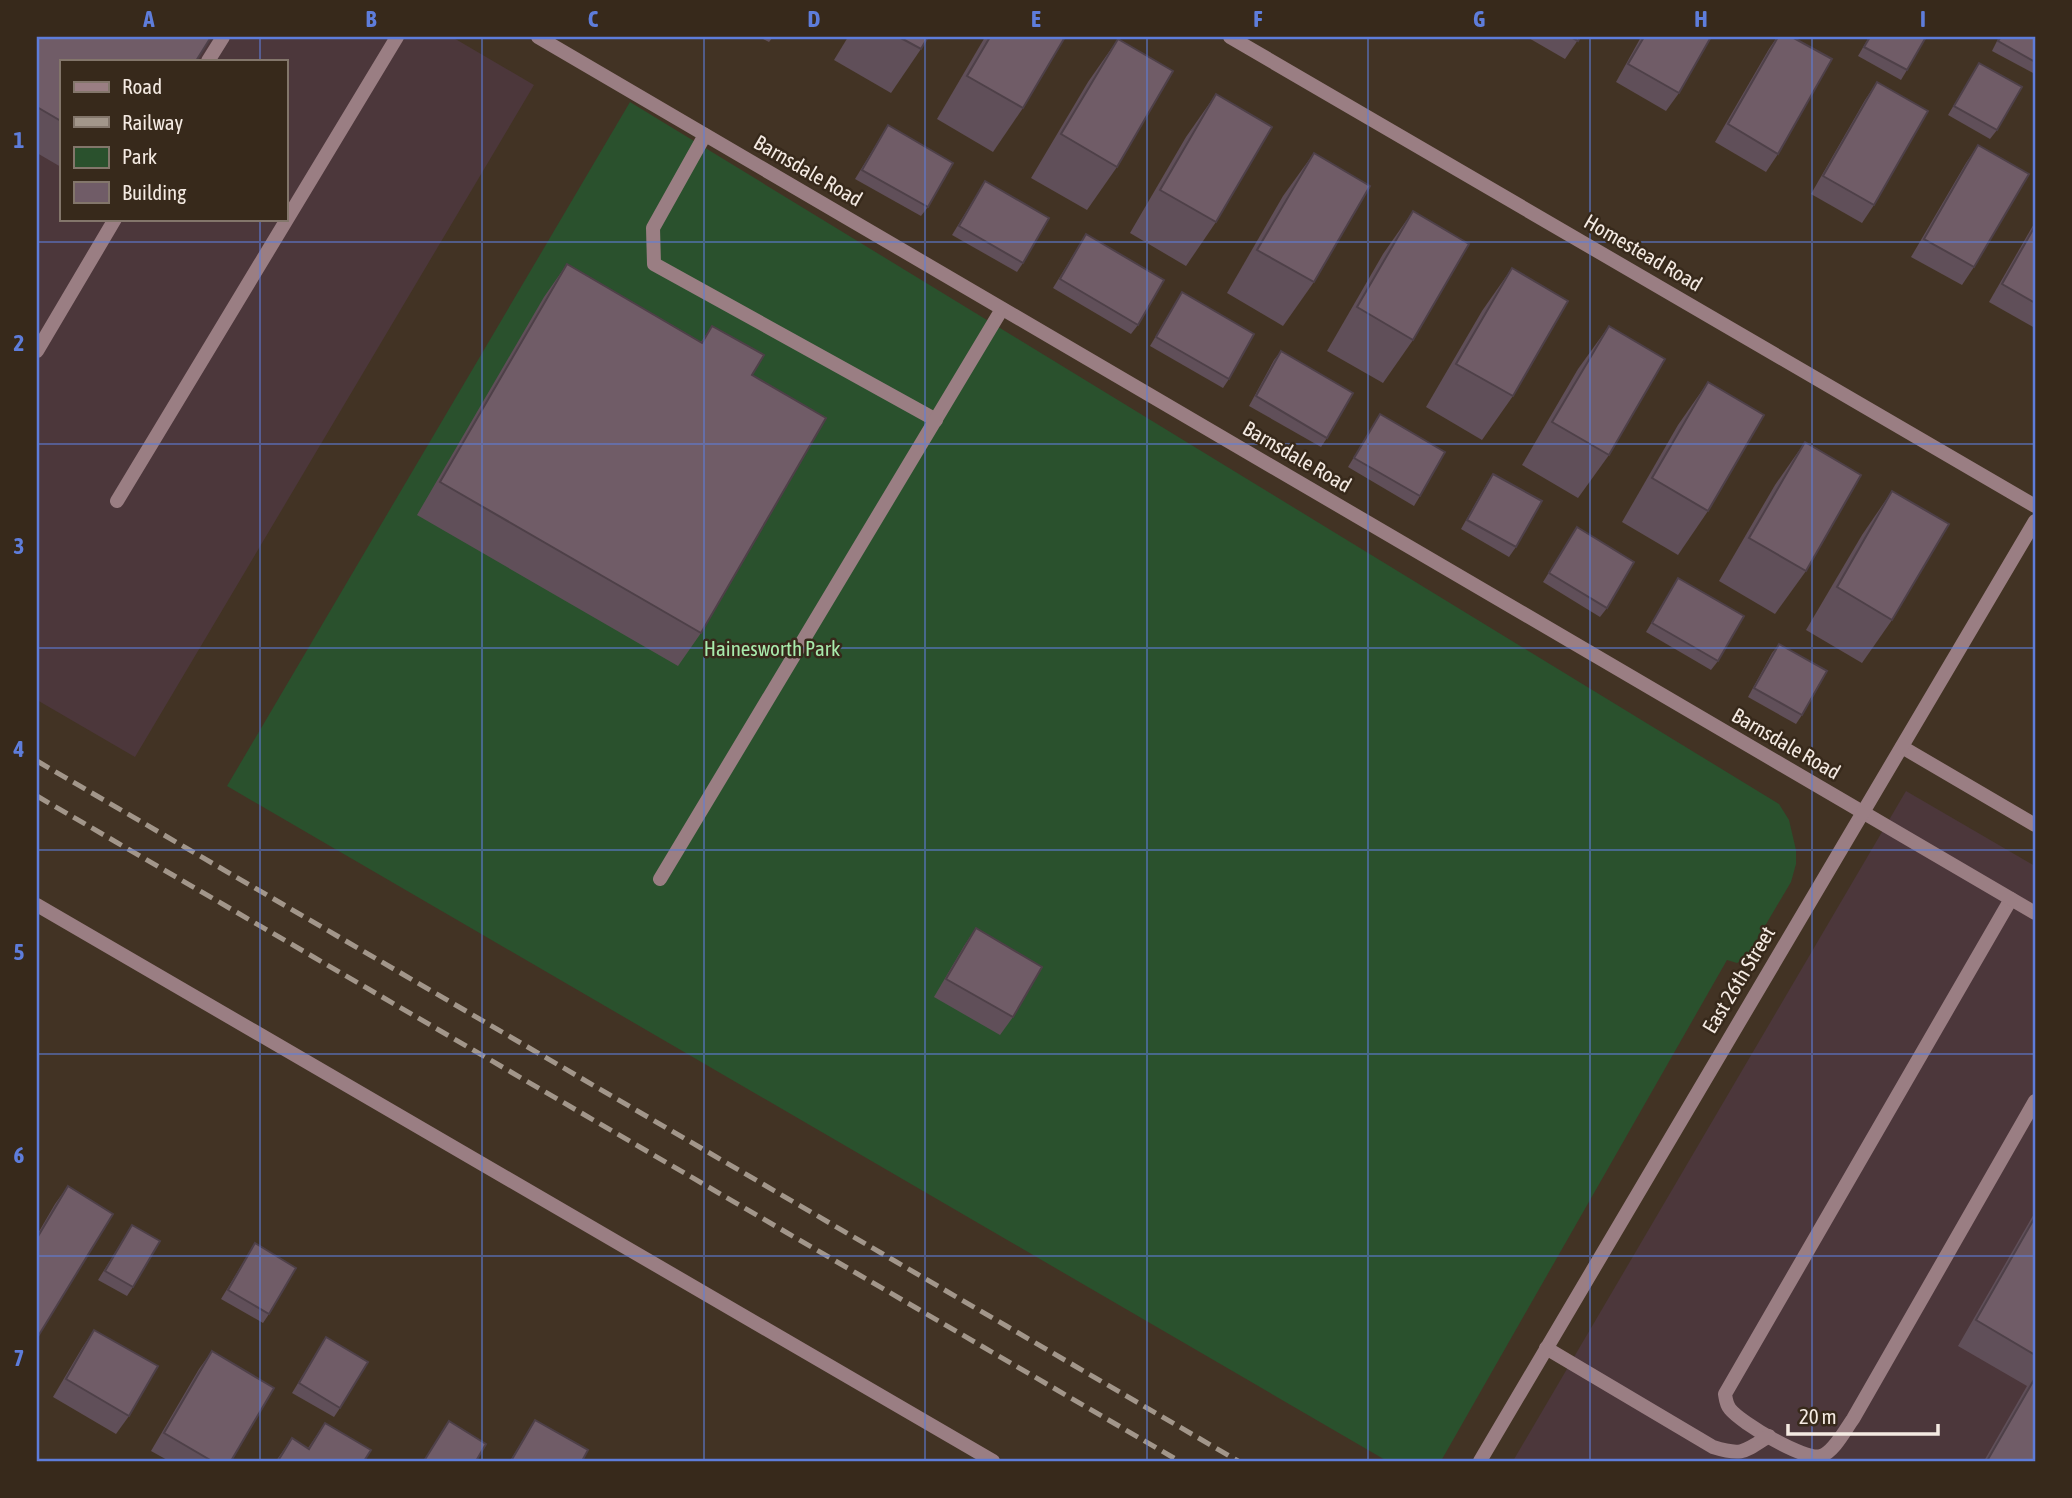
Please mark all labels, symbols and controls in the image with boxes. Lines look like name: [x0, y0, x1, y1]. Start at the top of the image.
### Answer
text: A: [142, 6, 155, 32]
text: B: [366, 6, 377, 32]
text: C: [588, 6, 599, 32]
text: D: [808, 6, 821, 32]
text: E: [1031, 6, 1041, 32]
text: F: [1253, 6, 1263, 32]
text: G: [1473, 6, 1485, 32]
text: H: [1694, 6, 1708, 32]
text: I: [1920, 6, 1926, 32]
legend: [60, 60, 287, 220]
text: Road: [122, 74, 162, 98]
text: Railway: [122, 110, 184, 134]
text: 1: [14, 127, 25, 153]
street label: Barnsdale Road: [750, 129, 867, 211]
text: Park: [122, 144, 157, 168]
text: Building: [122, 180, 186, 204]
street label: Homestead Road: [1580, 209, 1707, 296]
text: 2: [14, 330, 24, 356]
street label: Barnsdale Road: [1239, 415, 1356, 497]
text: 3: [14, 533, 24, 559]
park label: Hainesworth Park: [704, 636, 840, 660]
street label: Barnsdale Road: [1728, 702, 1845, 784]
text: 4: [13, 736, 25, 762]
street label: East 26th Street: [1697, 922, 1779, 1037]
text: 5: [14, 939, 25, 965]
text: 6: [14, 1142, 25, 1168]
text: 7: [14, 1345, 24, 1371]
scale bar: [1788, 1393, 1939, 1437]
text: 20 m: [1799, 1404, 1837, 1428]

